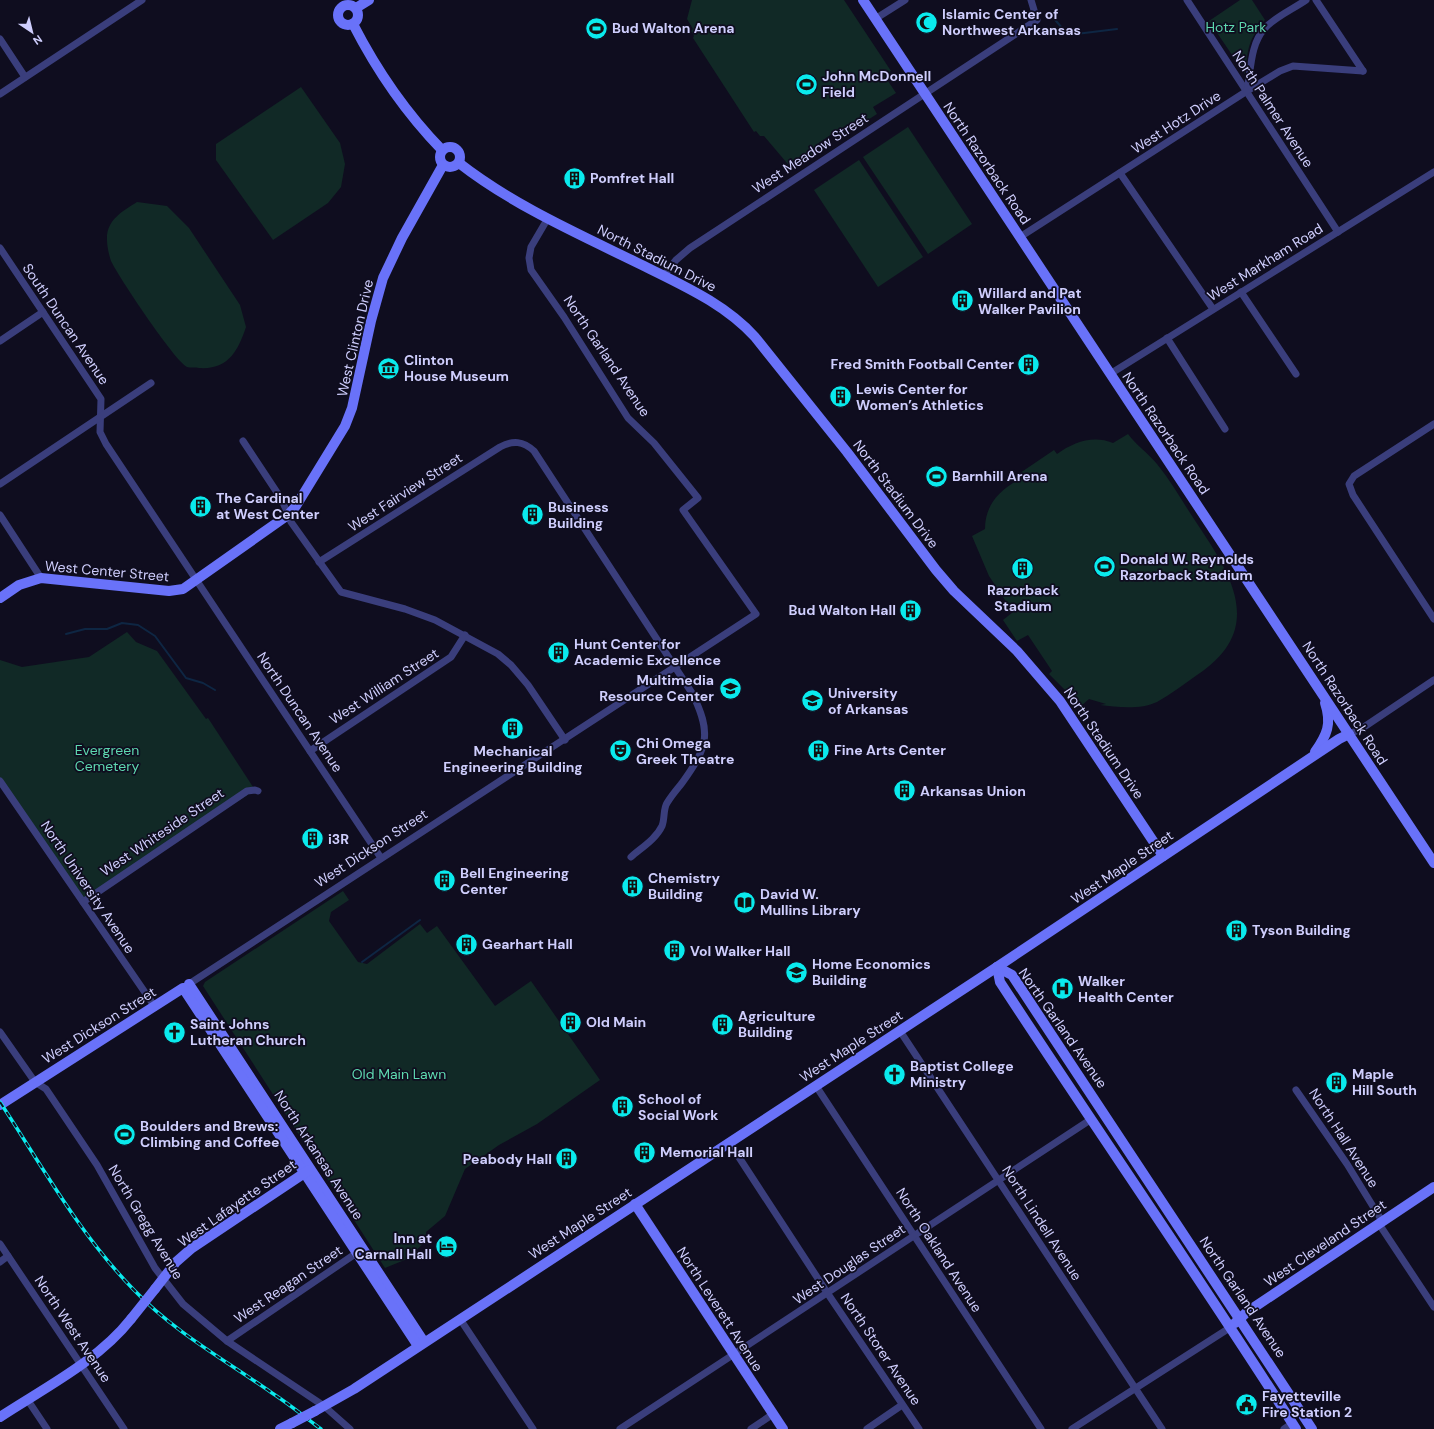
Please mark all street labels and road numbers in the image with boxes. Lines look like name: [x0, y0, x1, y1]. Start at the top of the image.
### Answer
street label: North Palmer Avenue: [1228, 47, 1318, 171]
street label: West Hotz Drive: [1128, 86, 1224, 158]
street label: North Razorback Road: [939, 98, 1035, 228]
street label: West Meadow Street: [749, 109, 871, 197]
street label: West Markham Road: [1204, 219, 1326, 305]
street label: North Stadium Drive: [594, 220, 720, 296]
street label: South Duncan Avenue: [19, 260, 113, 388]
street label: West Clinton Drive: [333, 278, 377, 398]
street label: North Garland Avenue: [560, 292, 654, 420]
street label: North Razorback Road: [1118, 368, 1214, 498]
street label: North Stadium Drive: [849, 436, 943, 552]
street label: West Fairview Street: [345, 448, 465, 536]
street label: West Center Street: [44, 557, 170, 585]
street label: North Razorback Road: [1298, 638, 1392, 768]
street label: West William Street: [326, 644, 442, 728]
street label: North Duncan Avenue: [253, 648, 347, 776]
street label: North Stadium Drive: [1060, 684, 1148, 802]
street label: West Whiteside Street: [97, 784, 227, 880]
street label: West Dickson Street: [311, 805, 431, 891]
street label: North University Avenue: [37, 817, 139, 957]
street label: West Maple Street: [1067, 826, 1177, 908]
street label: North Garland Avenue: [1015, 964, 1111, 1092]
street label: West Dickson Street: [39, 983, 159, 1067]
street label: West Maple Street: [796, 1006, 906, 1086]
street label: North Hall Avenue: [1305, 1085, 1383, 1191]
street label: North Arkansas Avenue: [270, 1087, 368, 1223]
street label: West Lafayette Street: [174, 1155, 300, 1251]
street label: North Gregg Avenue: [105, 1161, 187, 1283]
street label: North Lindell Avenue: [998, 1162, 1086, 1284]
street label: West Maple Street: [525, 1183, 635, 1263]
street label: North Oakland Avenue: [892, 1184, 986, 1316]
street label: West Cleveland Street: [1260, 1195, 1390, 1291]
street label: West Douglas Street: [789, 1220, 909, 1308]
street label: North Garland Avenue: [1196, 1233, 1290, 1361]
street label: West Reagan Street: [230, 1241, 346, 1327]
street label: North Leverett Avenue: [673, 1243, 767, 1375]
street label: North West Avenue: [31, 1272, 115, 1386]
street label: North Storer Avenue: [837, 1289, 925, 1409]

